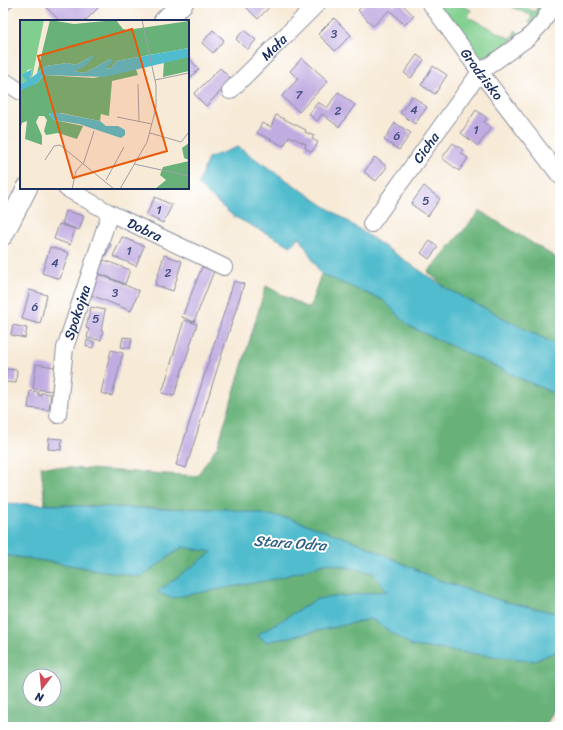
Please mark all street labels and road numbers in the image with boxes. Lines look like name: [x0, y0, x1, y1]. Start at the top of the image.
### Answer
street label: Mała: [254, 27, 294, 67]
street label: Grodzisko: [454, 42, 510, 106]
street label: Cicha: [406, 126, 446, 169]
street label: Dobra: [123, 210, 167, 249]
street label: Spokojna: [56, 282, 98, 343]

